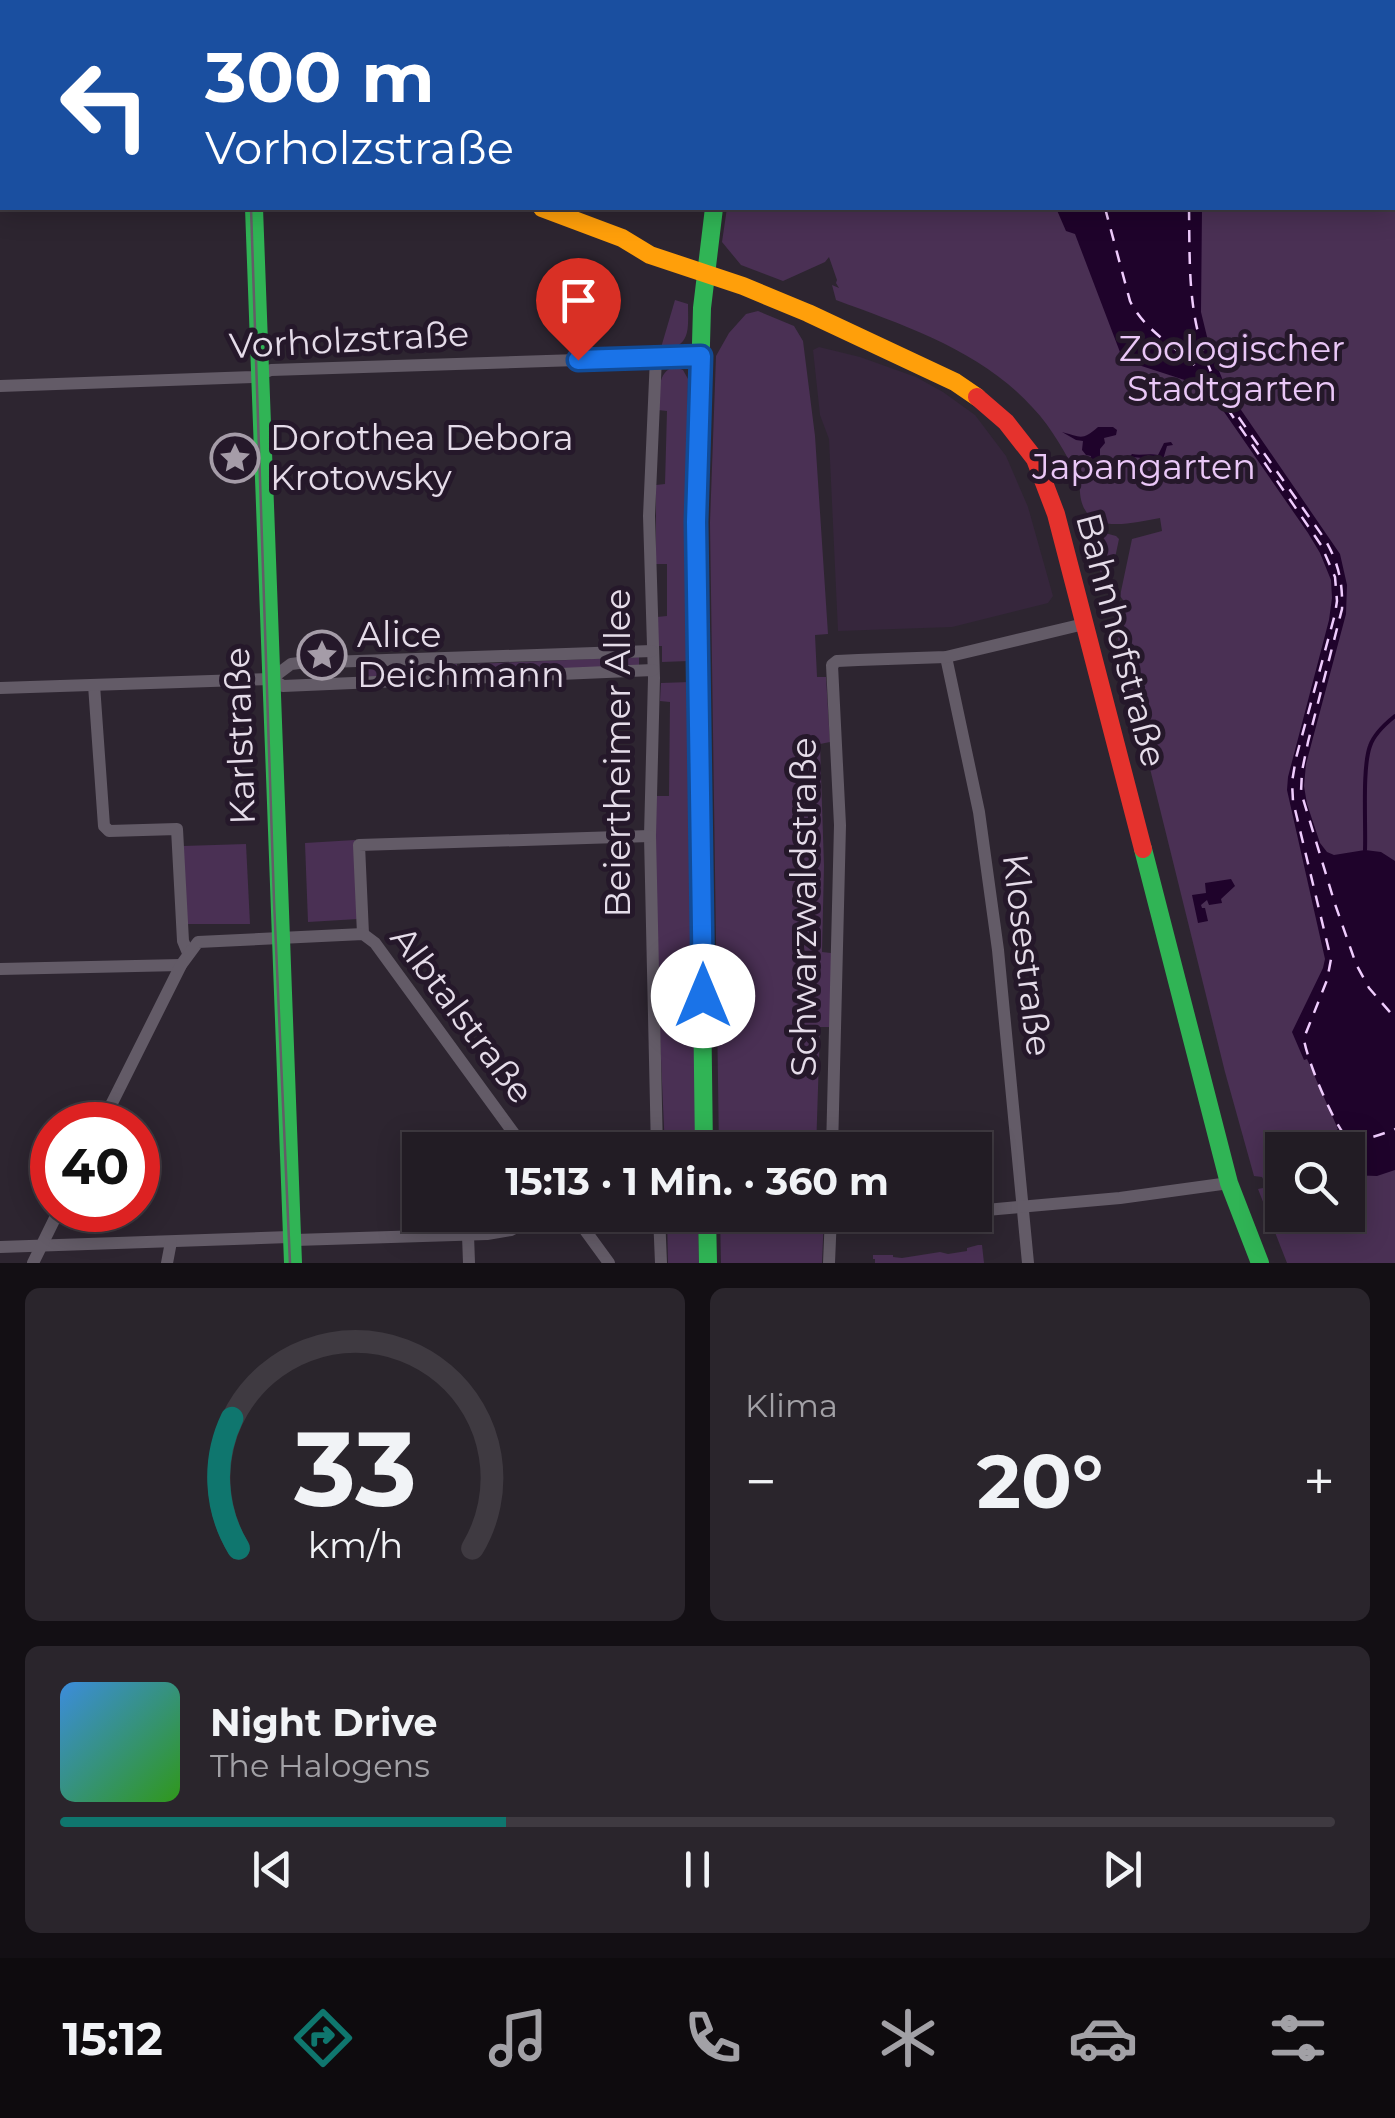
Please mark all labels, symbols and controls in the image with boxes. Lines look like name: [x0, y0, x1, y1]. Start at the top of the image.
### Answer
text: 300 m: [205, 34, 435, 120]
icon: left: [40, 40, 170, 170]
text: Vorholzstraße: [205, 120, 514, 175]
pin: [536, 258, 621, 361]
icon: arrive: [551, 273, 606, 328]
street label: Vorholzstraße: [228, 312, 470, 367]
park label: Zoologischer Stadtgarten: [1119, 327, 1345, 410]
place label: Dorothea Debora Krotowsky: [270, 416, 574, 499]
place icon: Dorothea Debora Krotowsky: [209, 432, 261, 484]
park label: Japangarten: [1031, 445, 1256, 488]
street label: Bahnhofstraße: [1067, 508, 1176, 771]
street label: Beiertheimer Allee: [596, 589, 639, 917]
place label: Alice Deichmann: [357, 613, 565, 696]
place icon: Alice Deichmann: [296, 629, 348, 681]
street label: Karlstraße: [215, 647, 264, 825]
street label: Schwarzwaldstraße: [782, 737, 825, 1077]
street label: Klosestraße: [994, 851, 1061, 1059]
street label: Albtalstraße: [382, 918, 543, 1112]
position arrow: [651, 944, 755, 1048]
speed limit sign: 40: [30, 1102, 160, 1232]
map controls: [1265, 1132, 1365, 1232]
button: search: [1265, 1132, 1365, 1232]
text: 15:13 · 1 Min. · 360 m: [505, 1158, 889, 1205]
text: Klima: [745, 1386, 838, 1425]
text: 33: [293, 1405, 416, 1532]
text: 20°: [977, 1435, 1103, 1527]
text: −: [745, 1448, 777, 1515]
text: +: [1303, 1448, 1335, 1515]
text: km/h: [307, 1523, 403, 1567]
text: Night Drive: [210, 1699, 437, 1746]
text: The Halogens: [210, 1746, 430, 1785]
icon: previous: [245, 1842, 300, 1897]
icon: pause: [670, 1842, 725, 1897]
icon: next: [1095, 1842, 1150, 1897]
icon: directions: [288, 2003, 358, 2073]
icon: music: [483, 2003, 553, 2073]
icon: phone: [678, 2003, 748, 2073]
icon: climate: [873, 2003, 943, 2073]
icon: car: [1068, 2003, 1138, 2073]
icon: filters: [1263, 2003, 1333, 2073]
text: 15:12: [62, 2011, 163, 2066]

